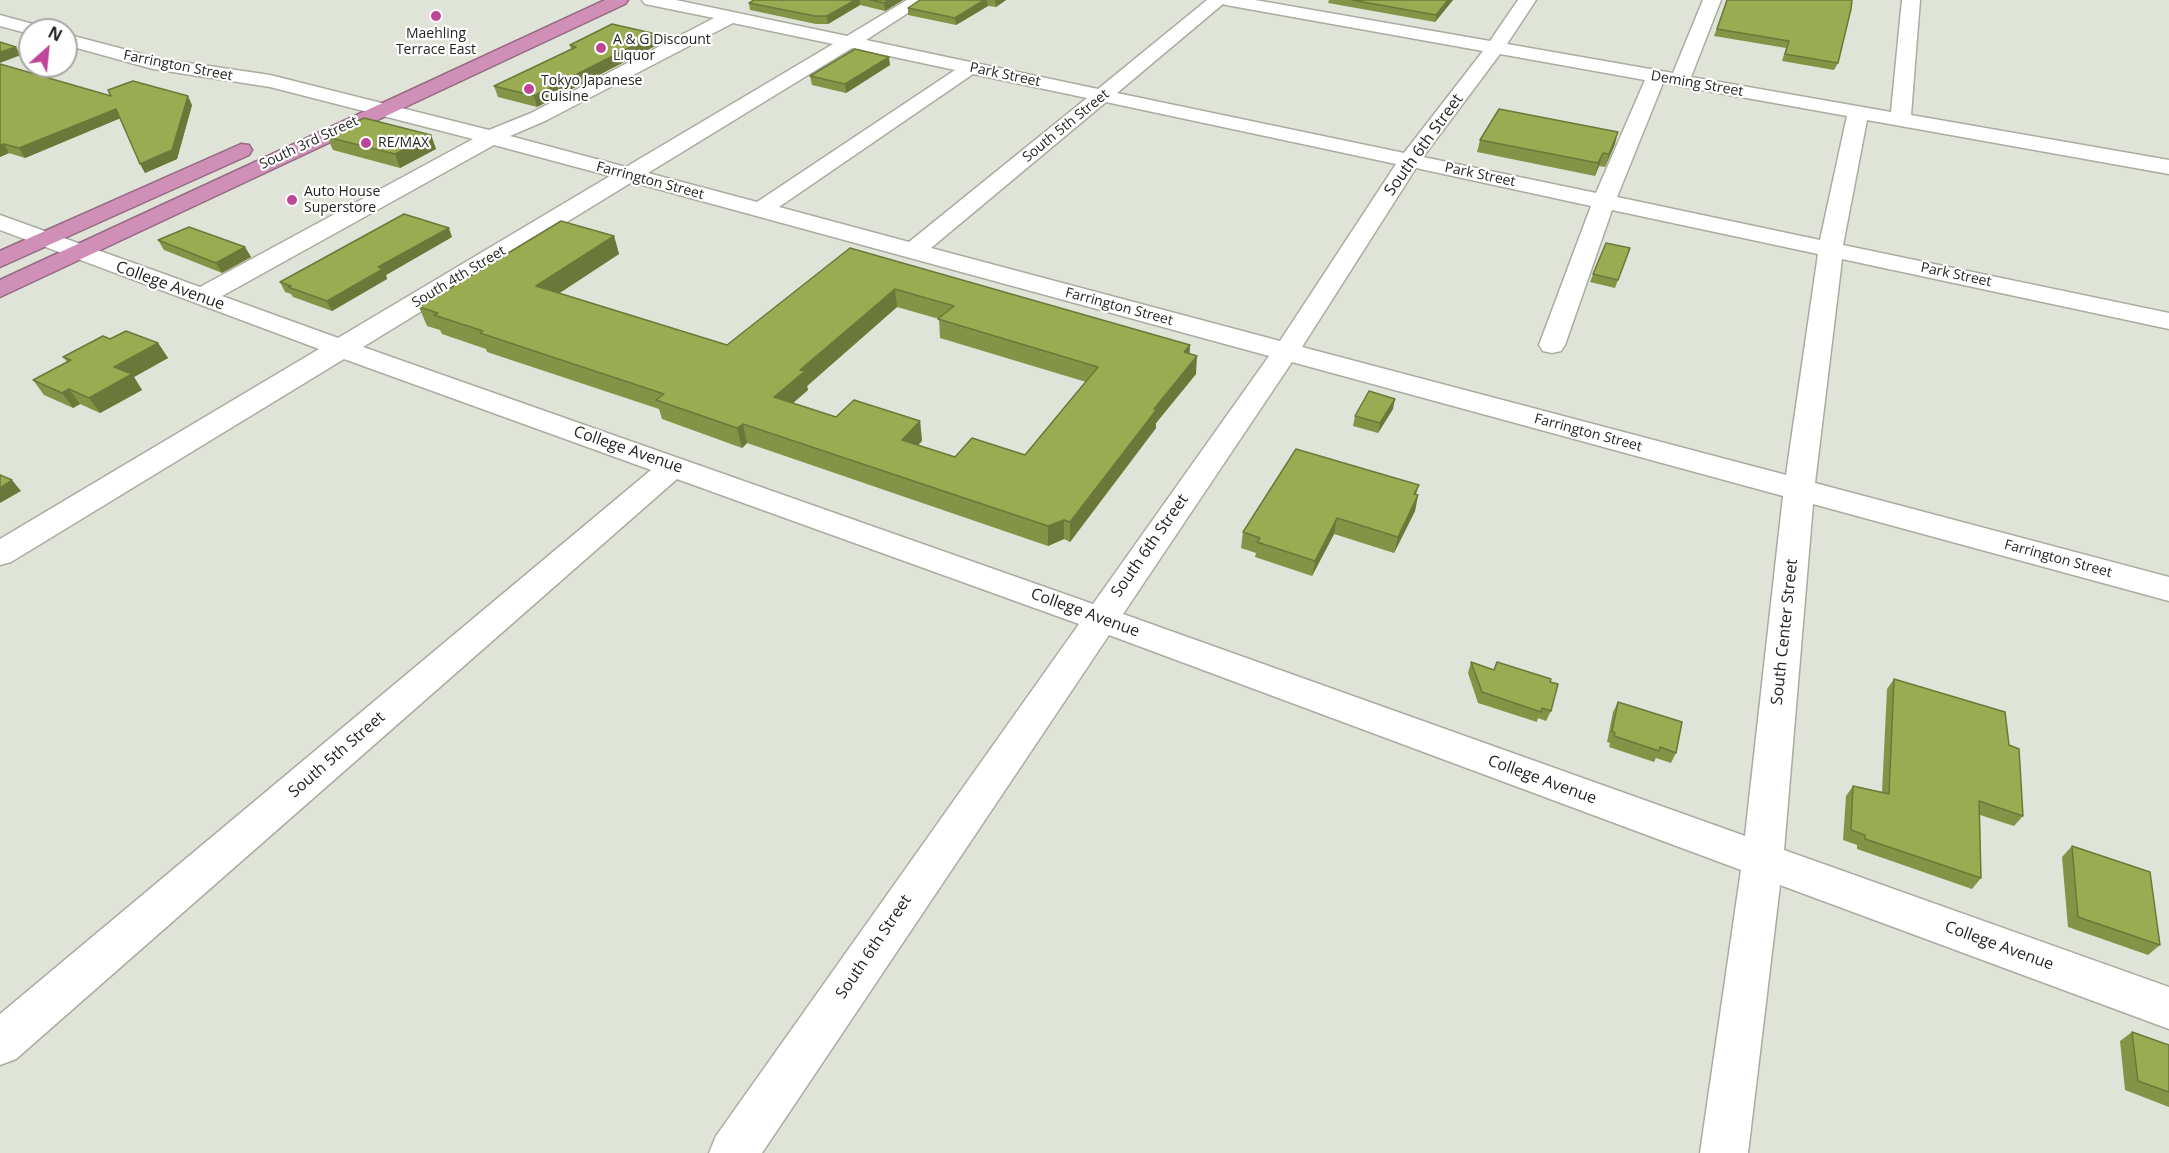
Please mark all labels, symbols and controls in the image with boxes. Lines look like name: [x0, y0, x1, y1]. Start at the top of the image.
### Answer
marker: Maehling Terrace East: [429, 9, 443, 23]
north arrow: [18, 18, 78, 78]
text: N: [44, 21, 66, 46]
place label: Maehling Terrace East: [396, 26, 476, 58]
place label: A & G Discount Liquor: [613, 32, 711, 64]
marker: A & G Discount Liquor: [594, 41, 608, 55]
street label: Farrington Street: [122, 47, 234, 85]
street label: Park Street: [968, 59, 1042, 91]
street label: Deming Street: [1650, 68, 1744, 100]
place label: Tokyo Japanese Cuisine: [541, 73, 642, 106]
marker: Tokyo Japanese Cuisine: [522, 82, 536, 96]
street label: South 5th Street: [1019, 86, 1113, 166]
street label: South 6th Street: [1381, 90, 1467, 200]
street label: South 3rd Street: [257, 113, 361, 173]
place label: RE/MAX: [378, 135, 429, 151]
marker: RE/MAX: [359, 136, 373, 150]
street label: Farrington Street: [594, 159, 706, 203]
street label: Park Street: [1443, 159, 1517, 191]
place label: Auto House Superstore: [304, 184, 380, 216]
marker: Auto House Superstore: [285, 193, 299, 207]
street label: South 4th Street: [409, 242, 509, 312]
street label: College Avenue: [113, 257, 227, 315]
street label: Park Street: [1919, 259, 1993, 291]
street label: Farrington Street: [1063, 285, 1175, 329]
street label: Farrington Street: [1532, 411, 1644, 455]
street label: College Avenue: [571, 422, 685, 478]
street label: South 6th Street: [1107, 491, 1193, 601]
street label: Farrington Street: [2002, 537, 2114, 581]
street label: South Center Street: [1768, 558, 1802, 706]
street label: College Avenue: [1028, 584, 1142, 642]
street label: South 5th Street: [285, 708, 389, 802]
street label: College Avenue: [1485, 751, 1599, 809]
street label: South 6th Street: [832, 891, 916, 1003]
street label: College Avenue: [1942, 917, 2056, 975]

